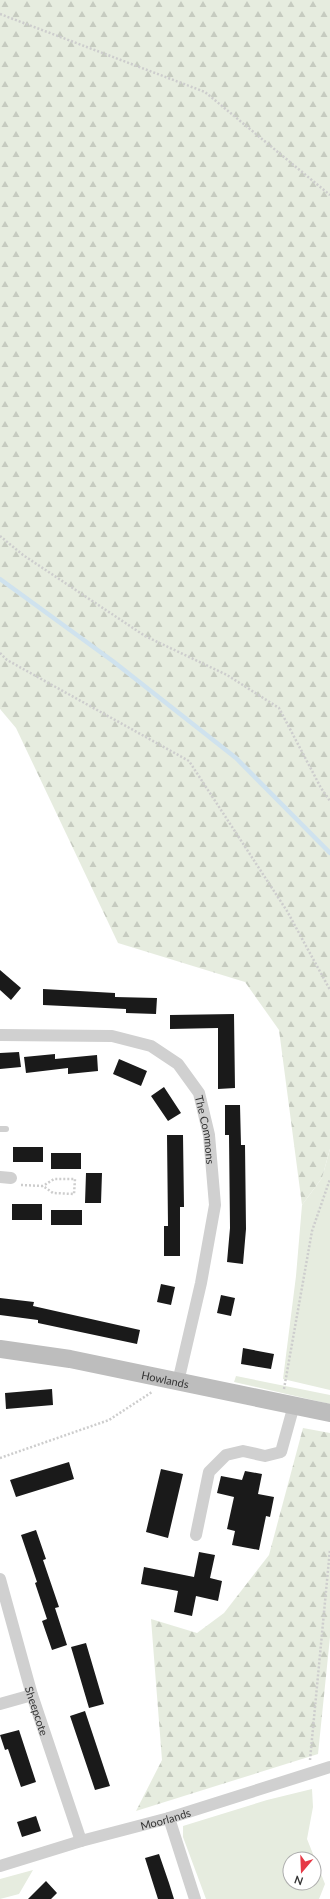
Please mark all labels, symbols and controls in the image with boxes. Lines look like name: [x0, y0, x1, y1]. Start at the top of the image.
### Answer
street label: The Commons: [193, 1094, 218, 1165]
street label: Howlands: [140, 1368, 190, 1390]
street label: Sheepcote: [23, 1685, 52, 1737]
street label: Moorlands: [139, 1805, 192, 1832]
north arrow: [282, 1851, 322, 1891]
text: N: [292, 1873, 305, 1888]

